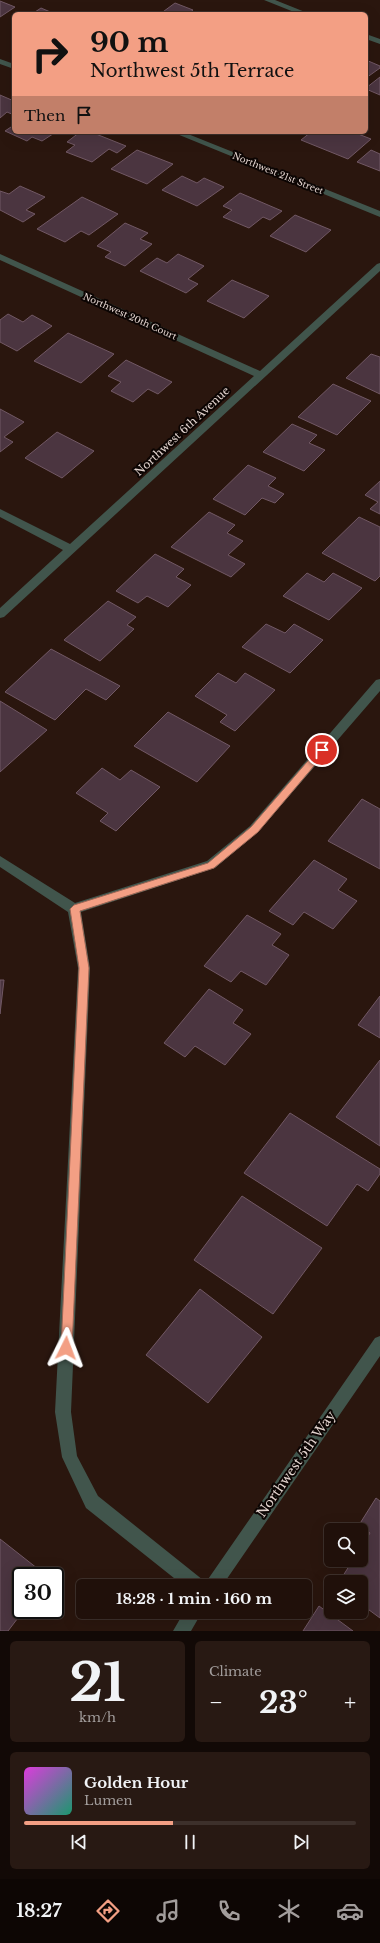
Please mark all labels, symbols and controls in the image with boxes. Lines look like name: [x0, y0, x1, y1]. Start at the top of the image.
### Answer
text: 90 m: [90, 25, 168, 60]
icon: right: [24, 28, 76, 80]
text: Northwest 5th Terrace: [90, 60, 294, 82]
icon: arrive: [73, 104, 95, 126]
text: Then: [24, 106, 65, 125]
street label: Northwest 21st Street: [231, 150, 326, 196]
street label: Northwest 20th Court: [82, 290, 179, 342]
street label: Northwest 6th Avenue: [132, 383, 232, 479]
pin: [305, 733, 339, 767]
icon: arrive: [311, 739, 333, 761]
position arrow: [45, 1327, 87, 1369]
street label: Northwest 5th Way: [253, 1407, 340, 1521]
map controls: [324, 1523, 368, 1619]
button: search: [324, 1523, 368, 1567]
speed limit sign: 30: [12, 1567, 64, 1619]
button: layers: [324, 1575, 368, 1619]
text: 18:28 · 1 min · 160 m: [116, 1589, 272, 1608]
text: 21: [69, 1651, 126, 1715]
text: Climate: [209, 1663, 262, 1680]
text: 23°: [259, 1684, 308, 1721]
text: −: [209, 1689, 223, 1716]
text: +: [344, 1689, 356, 1716]
text: km/h: [79, 1709, 116, 1726]
text: Golden Hour: [84, 1773, 188, 1792]
text: Lumen: [84, 1792, 133, 1809]
icon: previous: [68, 1831, 90, 1853]
icon: pause: [179, 1831, 201, 1853]
icon: next: [290, 1831, 312, 1853]
icon: directions: [94, 1897, 122, 1925]
icon: music: [154, 1897, 182, 1925]
icon: phone: [215, 1897, 243, 1925]
icon: climate: [275, 1897, 303, 1925]
icon: car: [336, 1897, 364, 1925]
text: 18:27: [16, 1900, 62, 1922]

